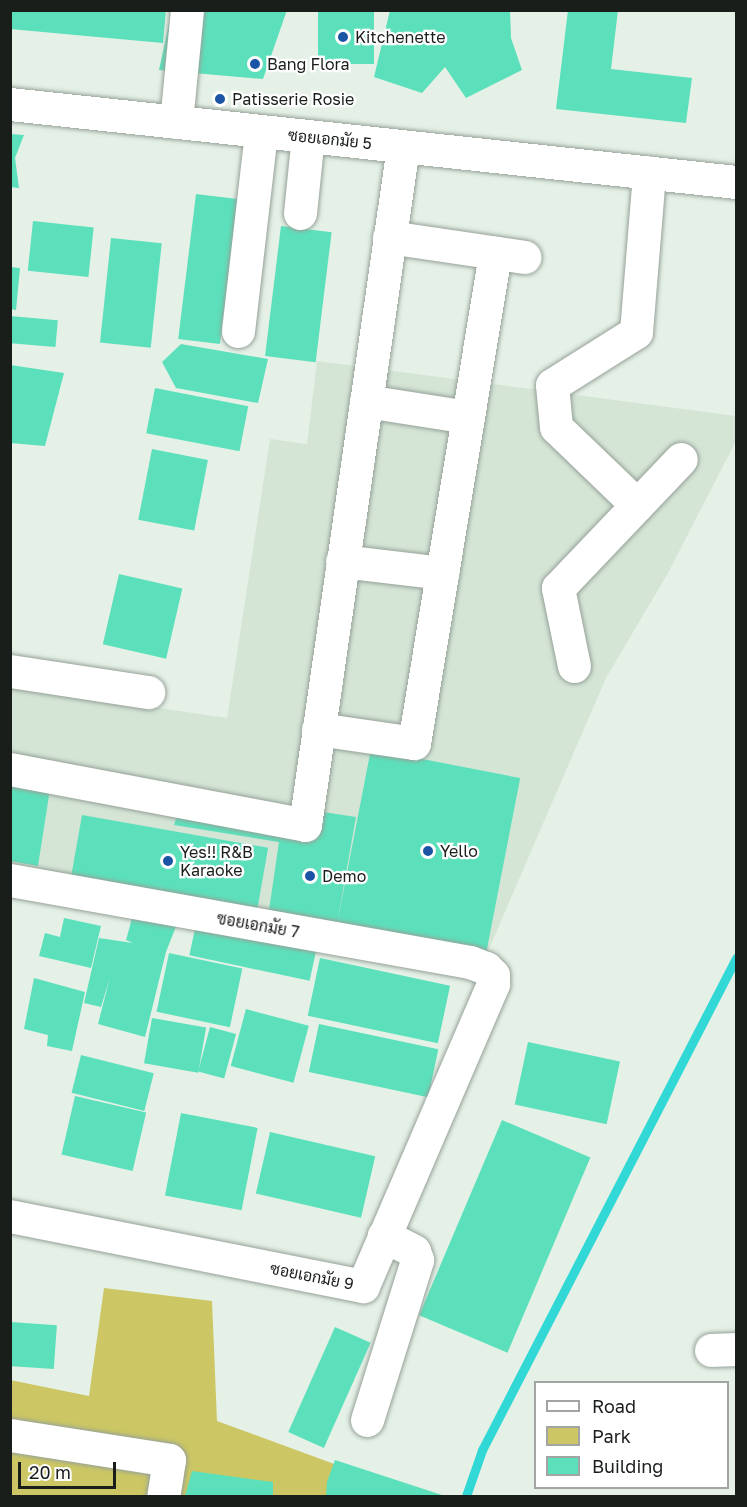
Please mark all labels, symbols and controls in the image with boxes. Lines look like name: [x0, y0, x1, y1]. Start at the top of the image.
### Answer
place label: Kitchenette: [355, 27, 446, 47]
marker: Kitchenette: [336, 30, 350, 44]
place label: Bang Flora: [267, 54, 350, 74]
marker: Bang Flora: [248, 57, 262, 71]
place label: Patisserie Rosie: [232, 89, 354, 109]
marker: Patisserie Rosie: [213, 92, 227, 106]
street label: ซอยเอกมัย 5: [287, 125, 373, 153]
place label: Yello: [440, 841, 478, 861]
place label: Yes!! R&B Karaoke: [180, 842, 253, 880]
marker: Yello: [421, 844, 435, 858]
marker: Yes!! R&B Karaoke: [161, 854, 175, 868]
place label: Demo: [322, 866, 366, 886]
marker: Demo: [303, 869, 317, 883]
street label: ซอยเอกมัย 7: [215, 908, 301, 942]
street label: ซอยเอกมัย 9: [269, 1259, 355, 1293]
legend: [534, 1381, 729, 1489]
text: Road: [592, 1395, 636, 1417]
text: Park: [592, 1425, 631, 1447]
scale bar: [21, 1450, 118, 1488]
text: Building: [592, 1455, 663, 1477]
text: 20 m: [29, 1461, 71, 1483]

